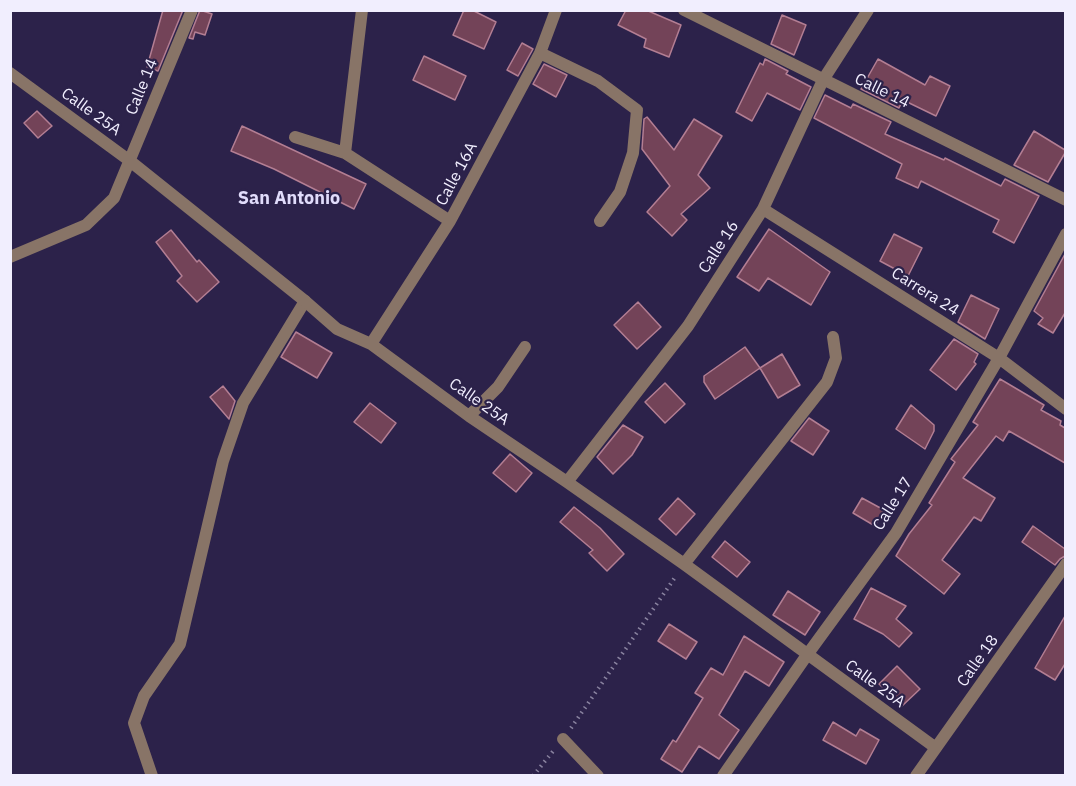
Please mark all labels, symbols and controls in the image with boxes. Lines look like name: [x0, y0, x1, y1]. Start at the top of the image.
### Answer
street label: Calle 14: [122, 56, 162, 118]
street label: Calle 14: [851, 69, 913, 113]
street label: Calle 25A: [57, 84, 125, 140]
street label: Calle 16A: [432, 139, 482, 209]
district label: San Antonio: [238, 188, 340, 210]
street label: Calle 16: [695, 217, 743, 277]
street label: Carrera 24: [888, 264, 962, 320]
street label: Calle 25A: [445, 374, 513, 430]
street label: Calle 17: [869, 474, 917, 534]
street label: Calle 18: [953, 631, 1003, 691]
street label: Calle 25A: [841, 656, 909, 712]

